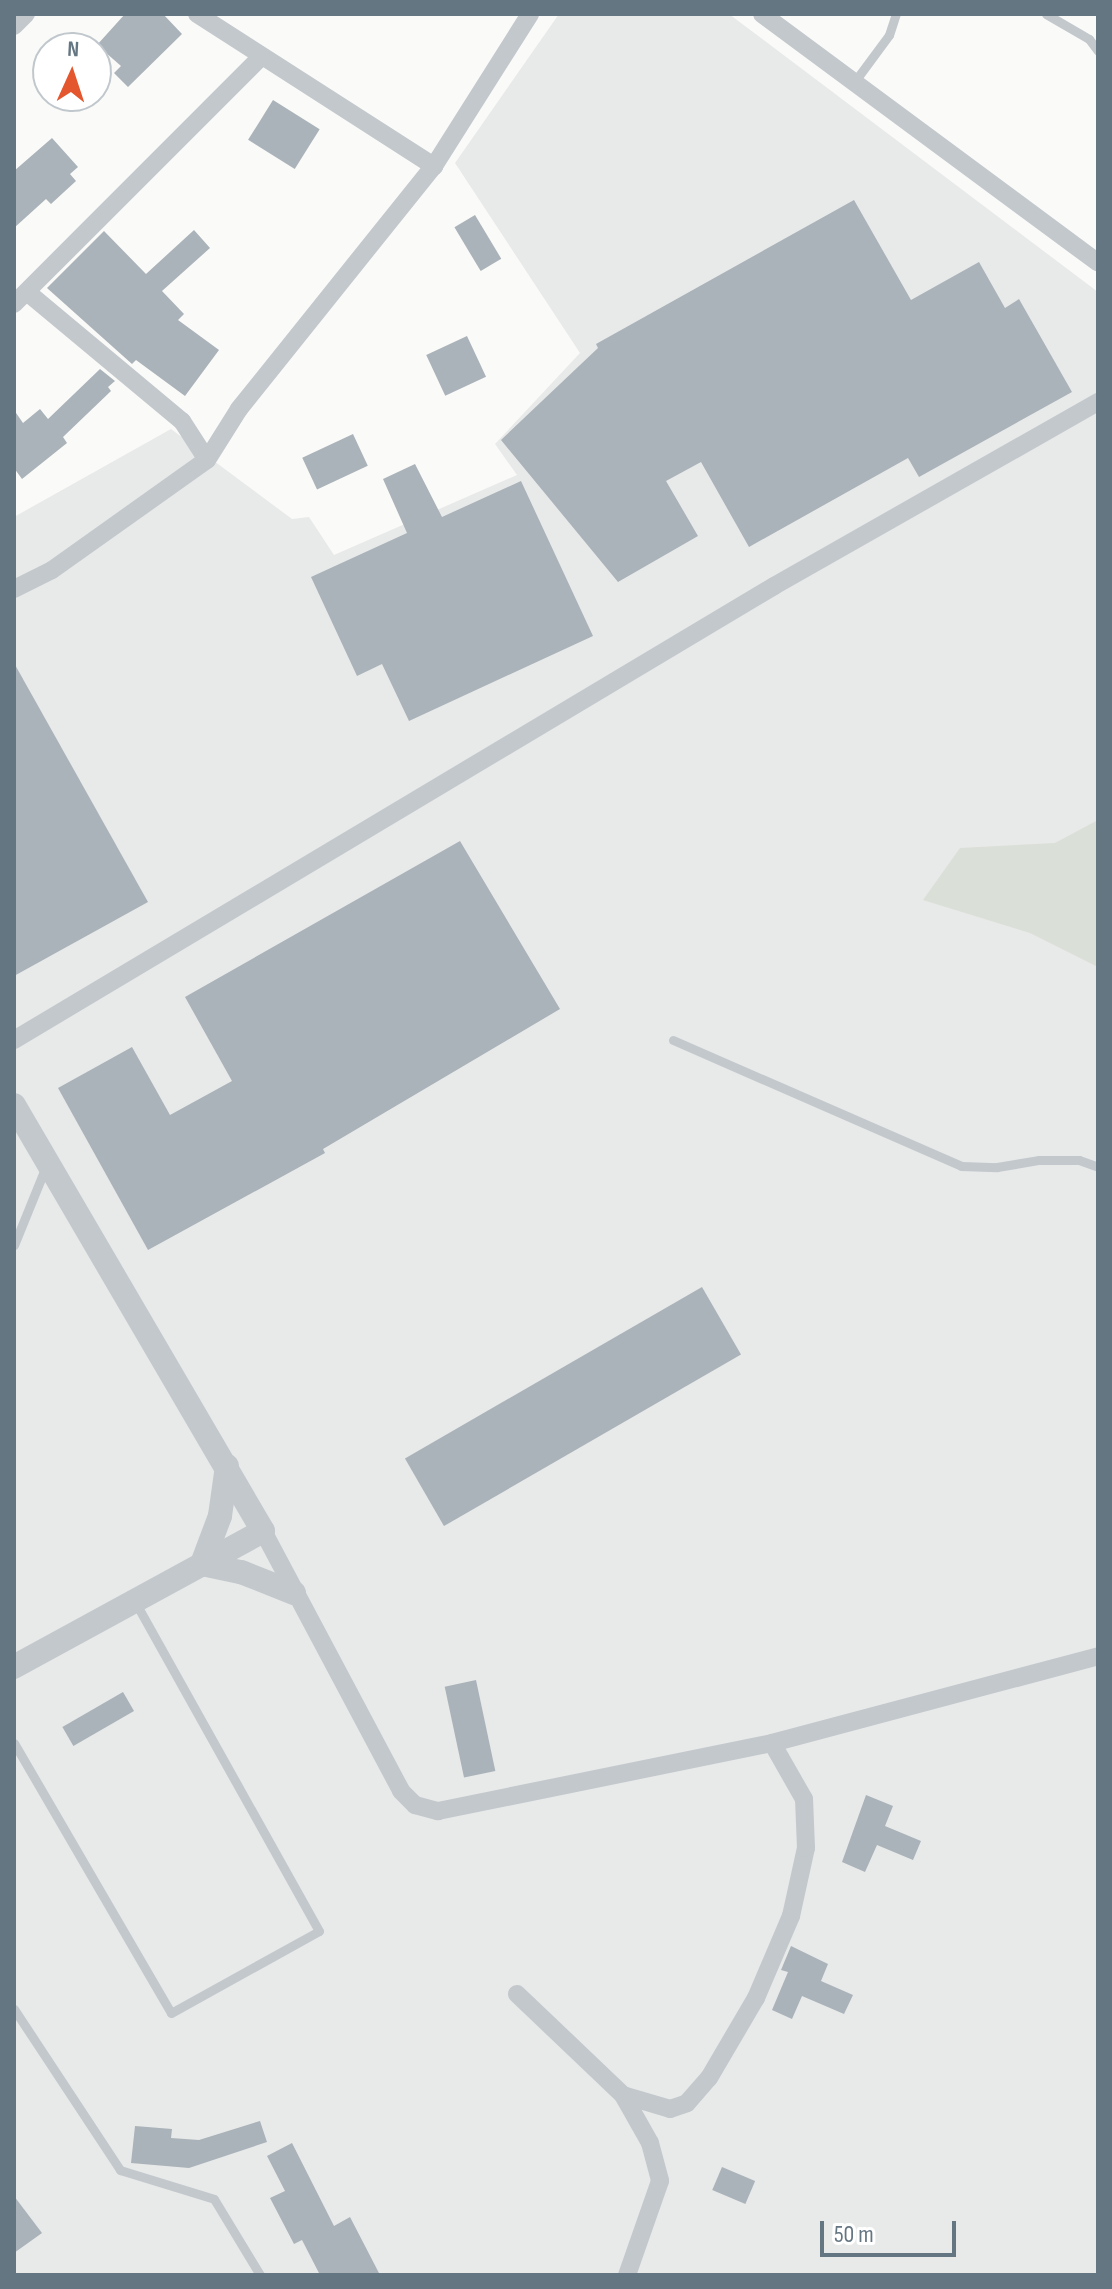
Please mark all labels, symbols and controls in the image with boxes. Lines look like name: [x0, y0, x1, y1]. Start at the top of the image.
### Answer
north arrow: [32, 32, 112, 112]
text: N: [67, 36, 80, 63]
scale bar: [824, 2205, 960, 2255]
text: 50 m: [834, 2220, 874, 2249]

